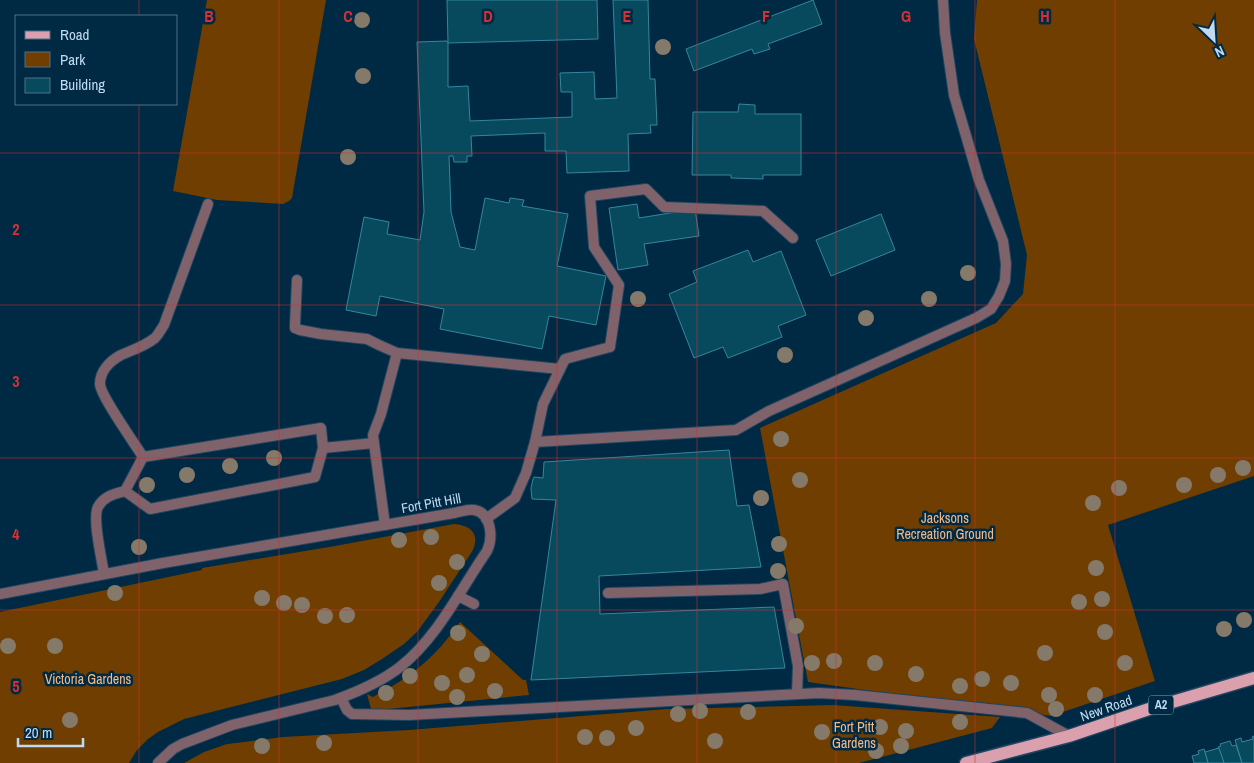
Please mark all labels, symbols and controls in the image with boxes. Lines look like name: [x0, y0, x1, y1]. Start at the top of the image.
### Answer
text: B: [204, 5, 214, 27]
text: C: [343, 5, 353, 27]
text: D: [483, 5, 493, 27]
text: E: [623, 5, 632, 27]
text: F: [762, 5, 770, 27]
text: G: [901, 5, 911, 27]
text: H: [1040, 5, 1050, 27]
legend: [15, 15, 178, 105]
north arrow: [1189, 15, 1239, 65]
text: Road: [60, 24, 89, 45]
text: N: [1212, 42, 1227, 62]
text: Park: [60, 49, 86, 70]
text: Building: [60, 74, 105, 95]
text: 2: [12, 218, 20, 240]
text: 3: [12, 370, 20, 392]
street label: Fort Pitt Hill: [400, 489, 462, 517]
park label: Jacksons Recreation Ground: [896, 509, 994, 543]
text: 4: [12, 523, 20, 545]
park label: Victoria Gardens: [45, 670, 132, 688]
text: 5: [12, 675, 20, 697]
street label: New Road: [1078, 691, 1134, 725]
road number: A2: [1148, 696, 1174, 714]
scale bar: [18, 716, 82, 748]
park label: Fort Pitt Gardens: [832, 718, 876, 752]
text: 20 m: [25, 722, 52, 743]

